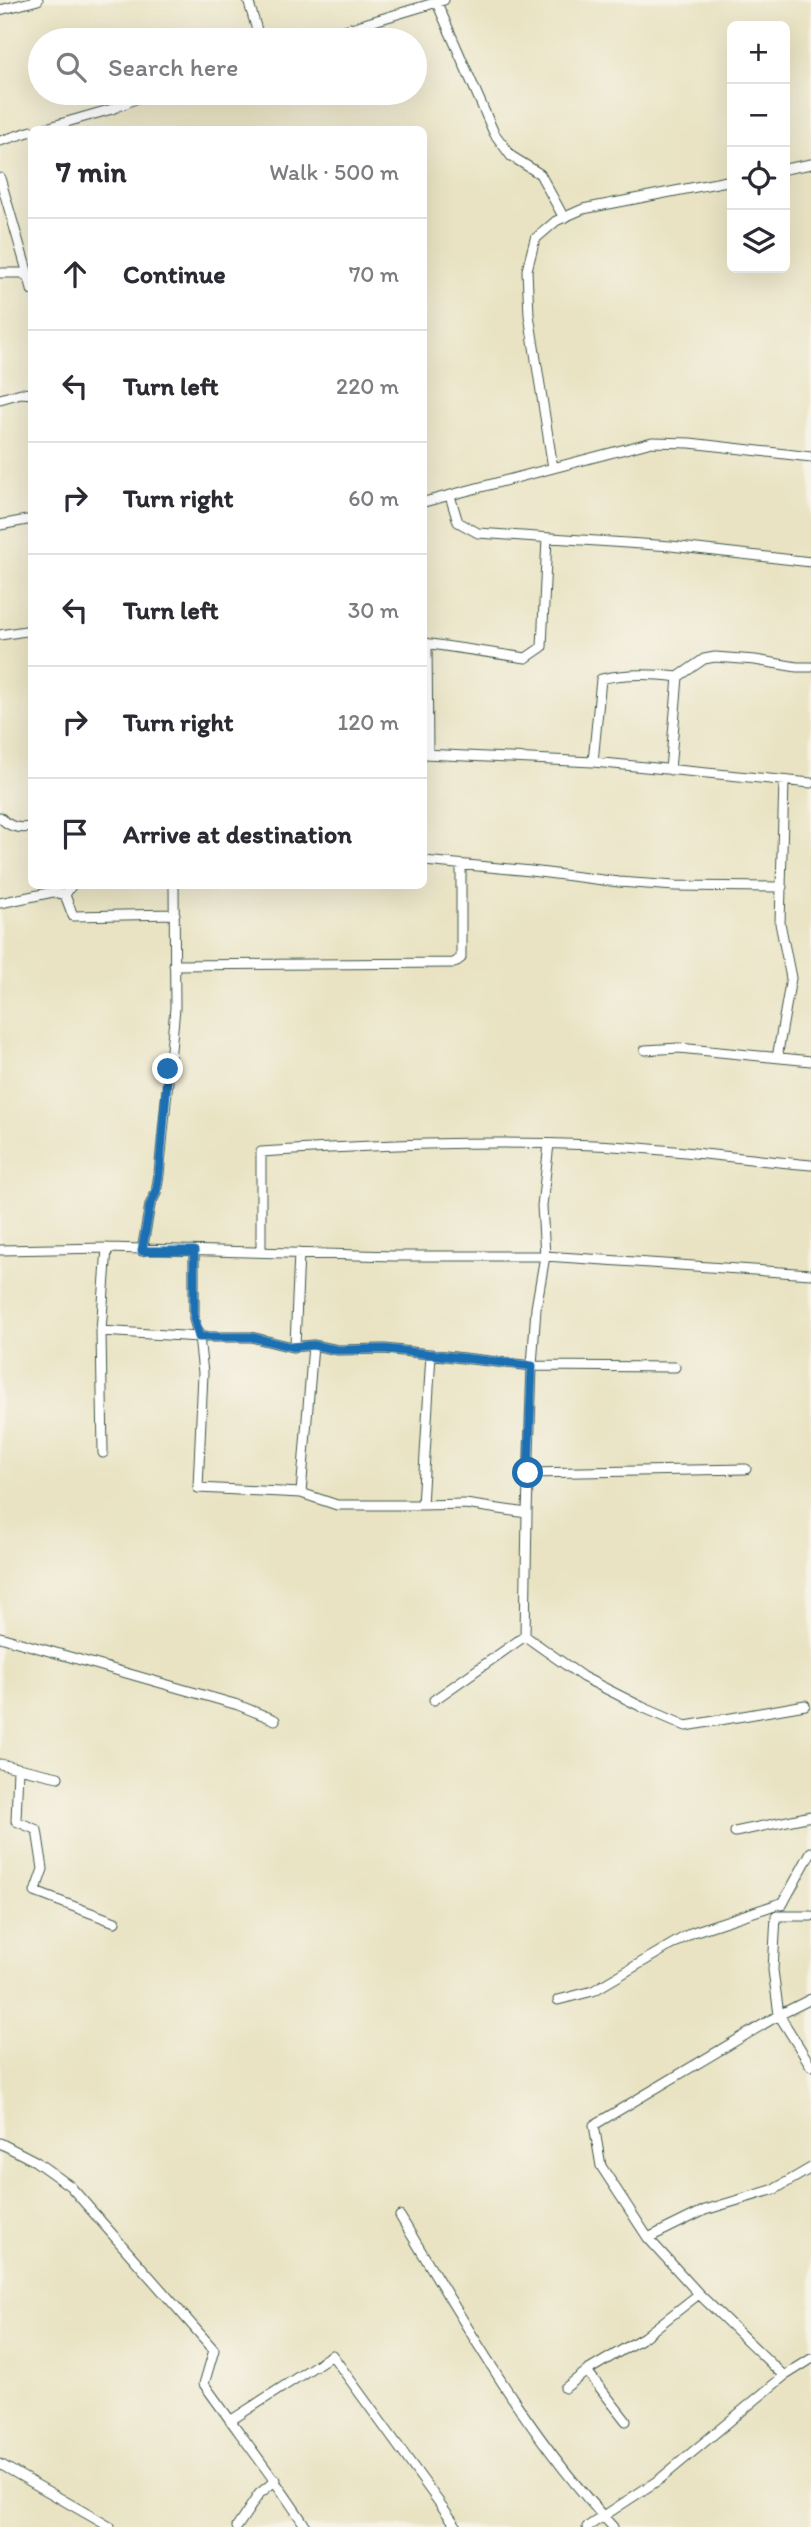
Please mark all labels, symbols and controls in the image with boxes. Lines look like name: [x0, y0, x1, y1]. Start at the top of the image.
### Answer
map controls: [727, 21, 790, 273]
button: +: [727, 21, 790, 84]
search box: [28, 28, 427, 105]
icon: search: [52, 48, 90, 86]
text: Search here: [108, 51, 238, 83]
button: −: [727, 84, 790, 147]
button: locate: [727, 147, 790, 210]
text: 7 min: [56, 153, 127, 190]
text: Walk · 500 m: [269, 158, 399, 186]
button: layers: [727, 210, 790, 273]
icon: ahead: [56, 255, 94, 293]
text: Continue: [123, 258, 226, 290]
text: 70 m: [349, 260, 399, 288]
icon: left: [56, 367, 94, 405]
text: Turn left: [123, 370, 219, 402]
text: 220 m: [336, 372, 399, 400]
icon: right: [56, 479, 94, 517]
text: Turn right: [123, 482, 234, 514]
text: 60 m: [348, 484, 399, 512]
icon: left: [56, 591, 94, 629]
text: Turn left: [123, 594, 219, 626]
text: 30 m: [348, 596, 399, 624]
icon: right: [56, 703, 94, 741]
text: Turn right: [123, 706, 234, 738]
text: 120 m: [338, 708, 399, 736]
icon: arrive: [56, 815, 94, 853]
text: Arrive at destination: [123, 818, 352, 850]
route end: [152, 1053, 183, 1084]
route start: [512, 1457, 543, 1488]

